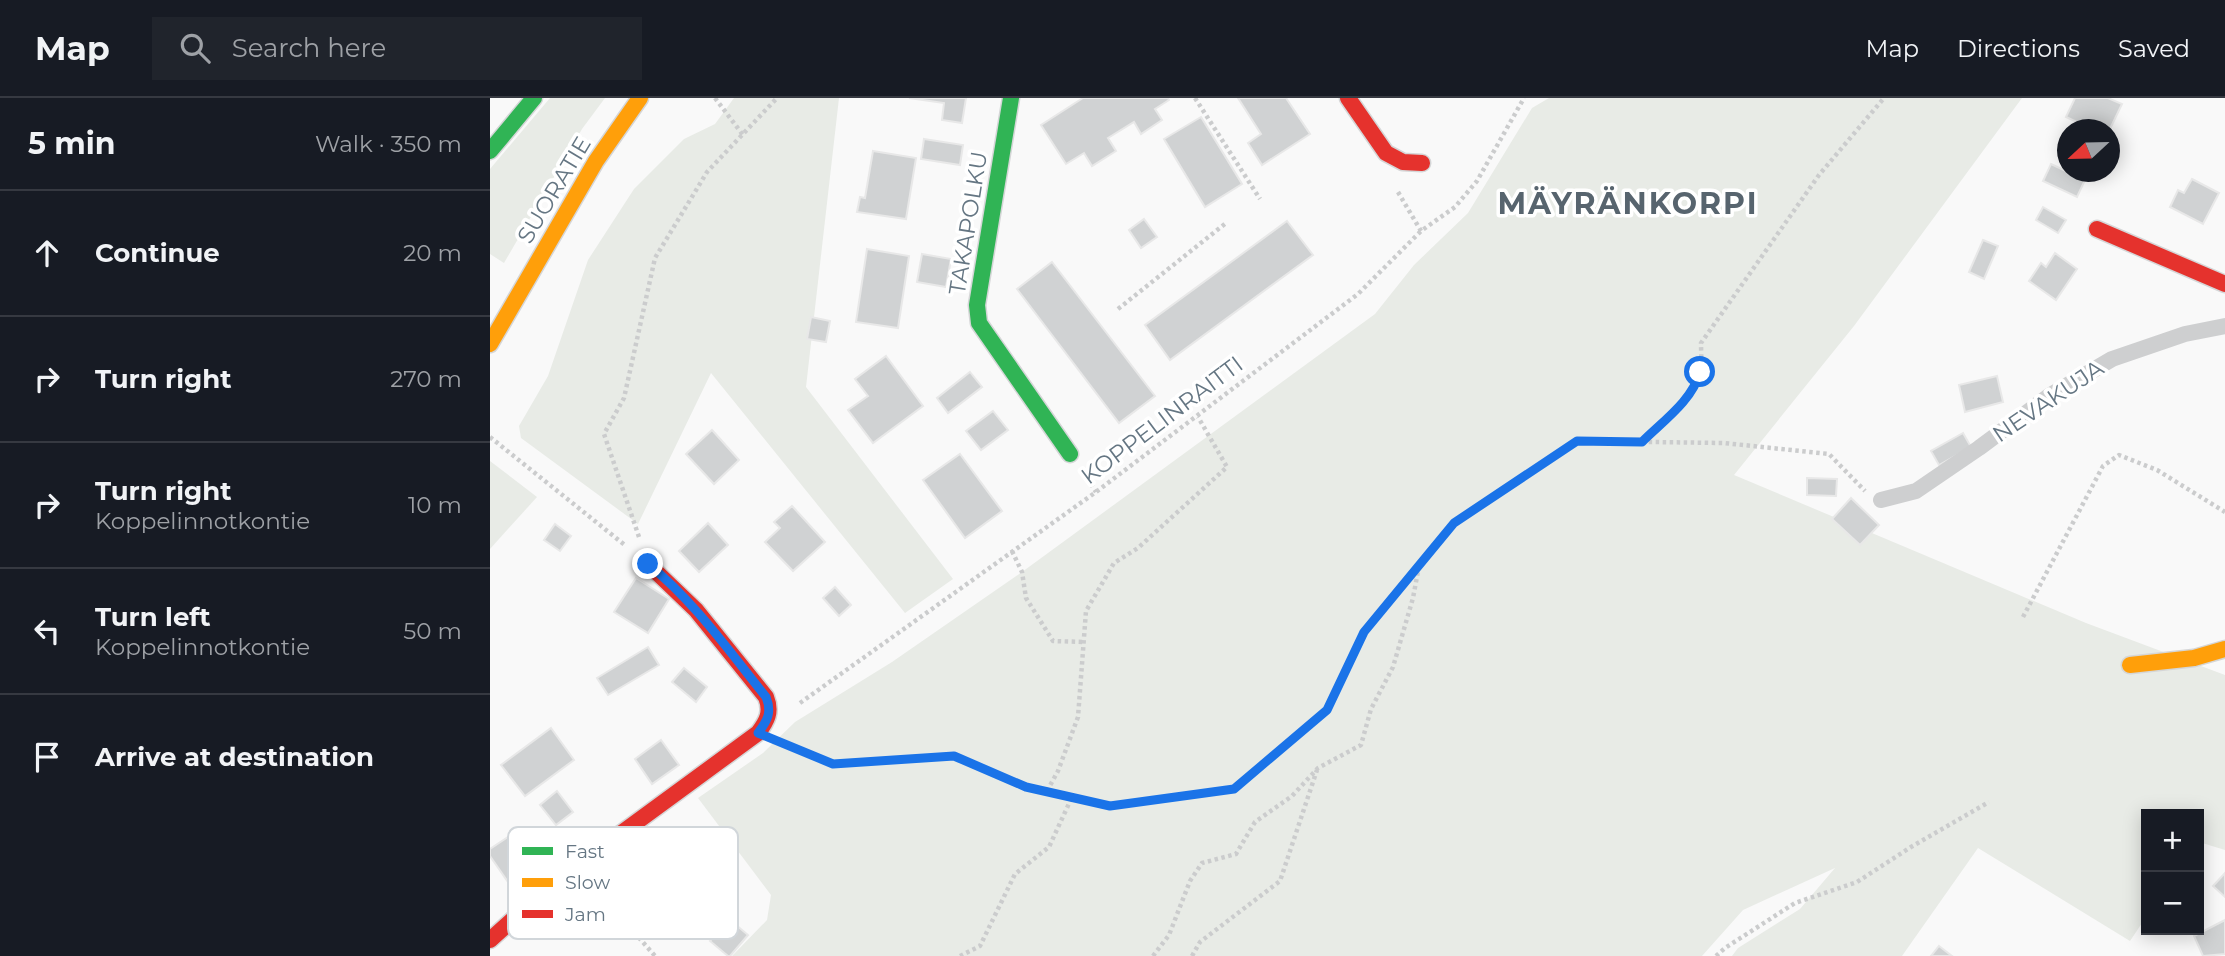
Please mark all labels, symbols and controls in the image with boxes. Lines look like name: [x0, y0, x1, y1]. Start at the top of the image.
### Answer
search box: [152, 17, 642, 80]
text: Map: [35, 28, 110, 68]
icon: search: [176, 29, 214, 67]
text: Search here: [232, 32, 386, 64]
text: Map: [1866, 34, 1919, 63]
text: Directions: [1957, 34, 2080, 63]
text: Saved: [2118, 34, 2190, 63]
north arrow: [2057, 119, 2120, 182]
text: 5 min: [28, 125, 116, 162]
text: Walk · 350 m: [315, 130, 462, 158]
street label: SUORATIE: [511, 132, 597, 248]
street label: TAKAPOLKU: [943, 149, 993, 297]
district label: MÄYRÄNKORPI: [1497, 185, 1759, 222]
icon: ahead: [28, 234, 66, 272]
text: Continue: [95, 237, 220, 269]
text: 20 m: [403, 239, 462, 267]
street label: KOPPELINRAITTI: [1075, 350, 1249, 490]
street label: NEVAKUJA: [1987, 353, 2109, 448]
route start: [1684, 356, 1715, 387]
icon: right: [28, 360, 66, 398]
text: Turn right: [95, 363, 231, 395]
text: 270 m: [390, 365, 462, 393]
text: Turn right: [95, 475, 231, 507]
icon: right: [28, 486, 66, 524]
text: 10 m: [408, 491, 462, 519]
text: Koppelinnotkontie: [95, 507, 310, 535]
route end: [632, 548, 663, 579]
text: Turn left: [95, 601, 211, 633]
icon: left: [28, 612, 66, 650]
text: 50 m: [403, 617, 462, 645]
text: Koppelinnotkontie: [95, 633, 310, 661]
icon: arrive: [28, 738, 66, 776]
text: Arrive at destination: [95, 741, 374, 773]
map controls: [2141, 809, 2204, 935]
button: +: [2141, 809, 2204, 872]
legend: [508, 827, 738, 939]
text: Fast: [565, 840, 605, 863]
text: Slow: [565, 871, 610, 894]
button: −: [2141, 872, 2204, 935]
text: Jam: [564, 903, 606, 926]

